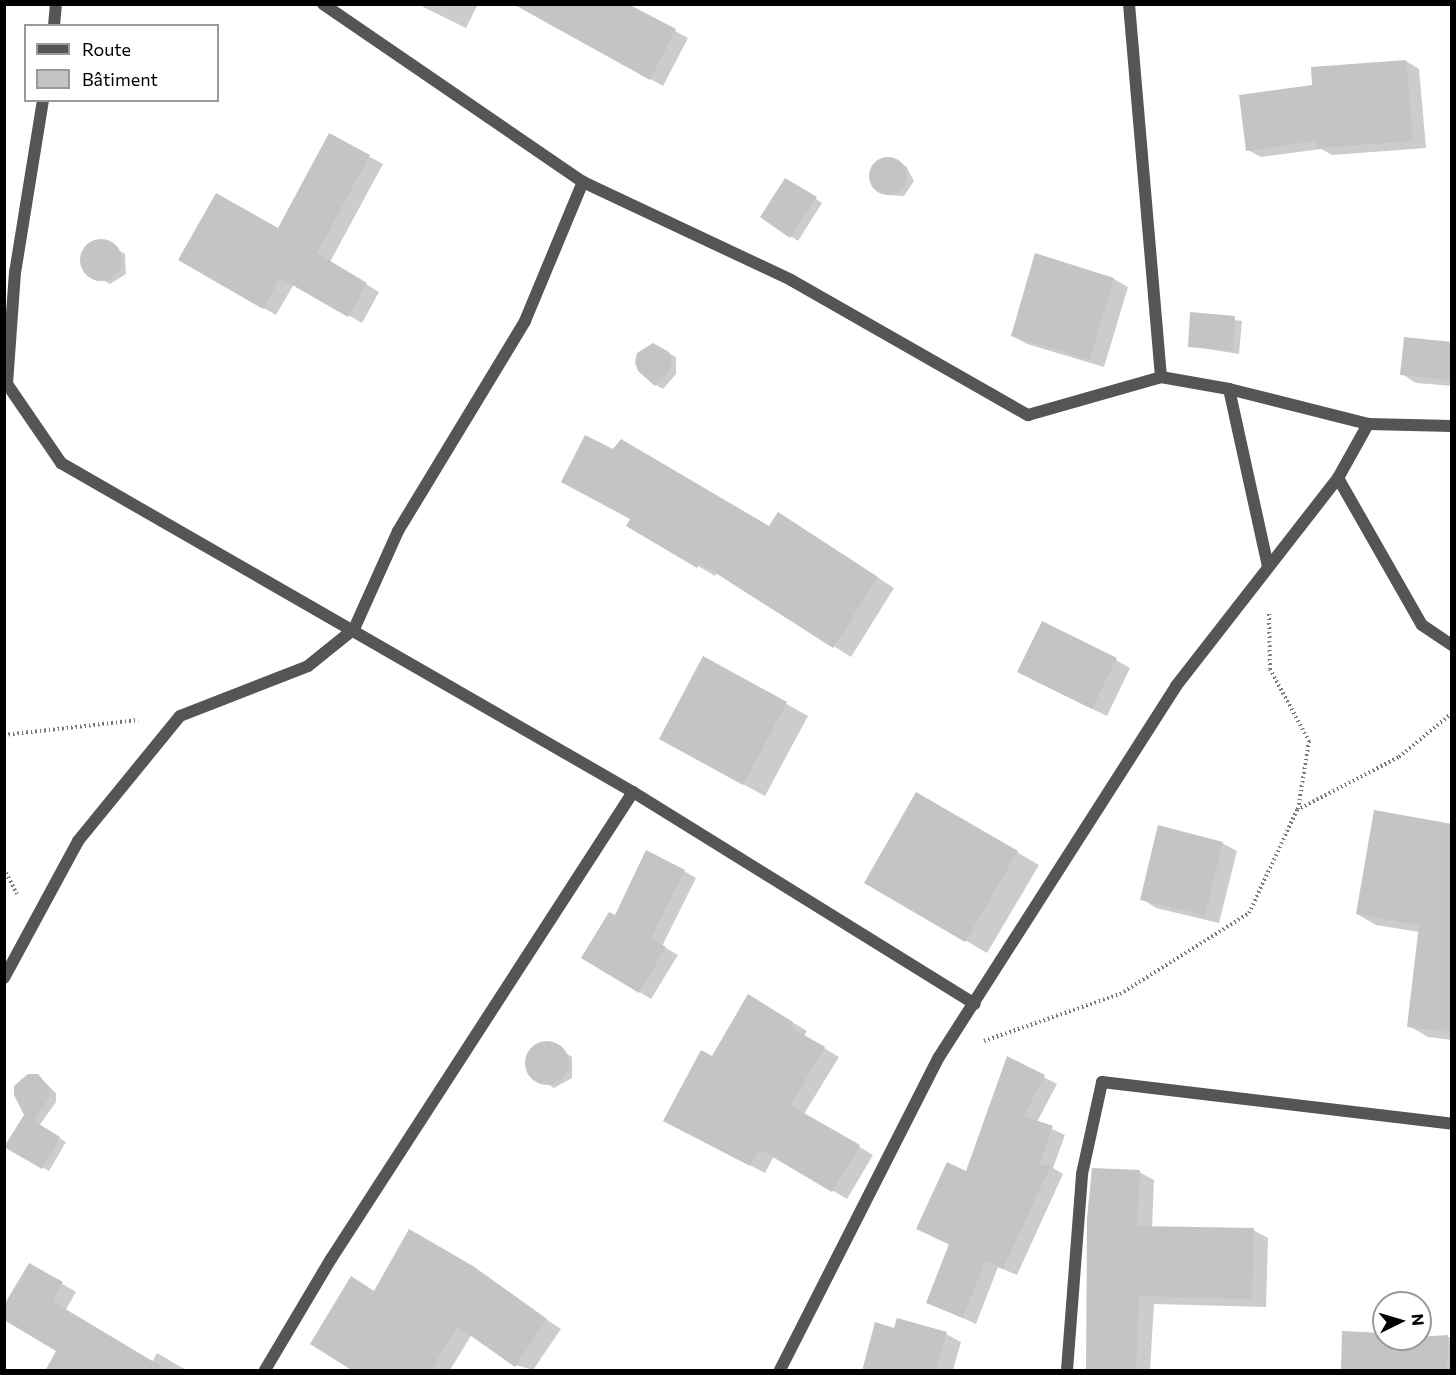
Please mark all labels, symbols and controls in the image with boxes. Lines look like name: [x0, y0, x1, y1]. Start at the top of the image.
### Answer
legend: [24, 24, 219, 102]
text: Route: [82, 38, 131, 60]
text: Bâtiment: [82, 68, 158, 90]
north arrow: [1372, 1291, 1432, 1351]
text: N: [1408, 1313, 1428, 1326]

